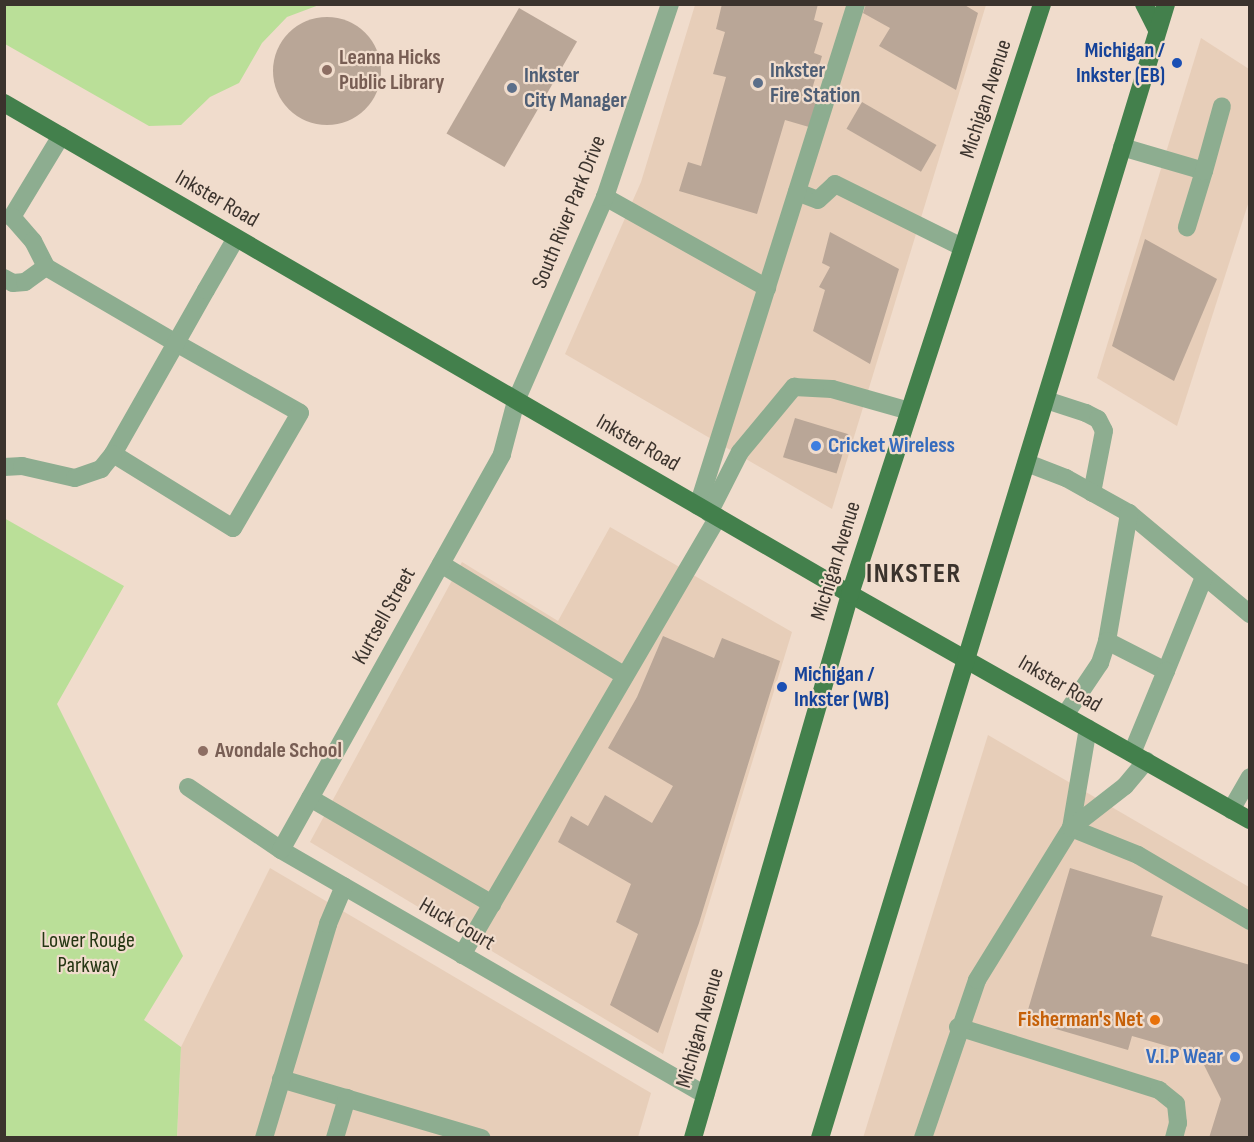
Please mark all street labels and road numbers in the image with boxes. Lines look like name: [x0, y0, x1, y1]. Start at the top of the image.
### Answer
street label: Michigan Avenue: [954, 36, 1018, 162]
street label: South River Park Drive: [526, 132, 612, 292]
street label: Inkster Road: [171, 165, 263, 233]
street label: Inkster Road: [592, 409, 684, 477]
street label: Michigan Avenue: [805, 498, 867, 624]
street label: Kurtsell Street: [347, 563, 421, 669]
street label: Inkster Road: [1014, 650, 1106, 718]
street label: Huck Court: [414, 892, 500, 956]
street label: Michigan Avenue: [670, 965, 730, 1091]

